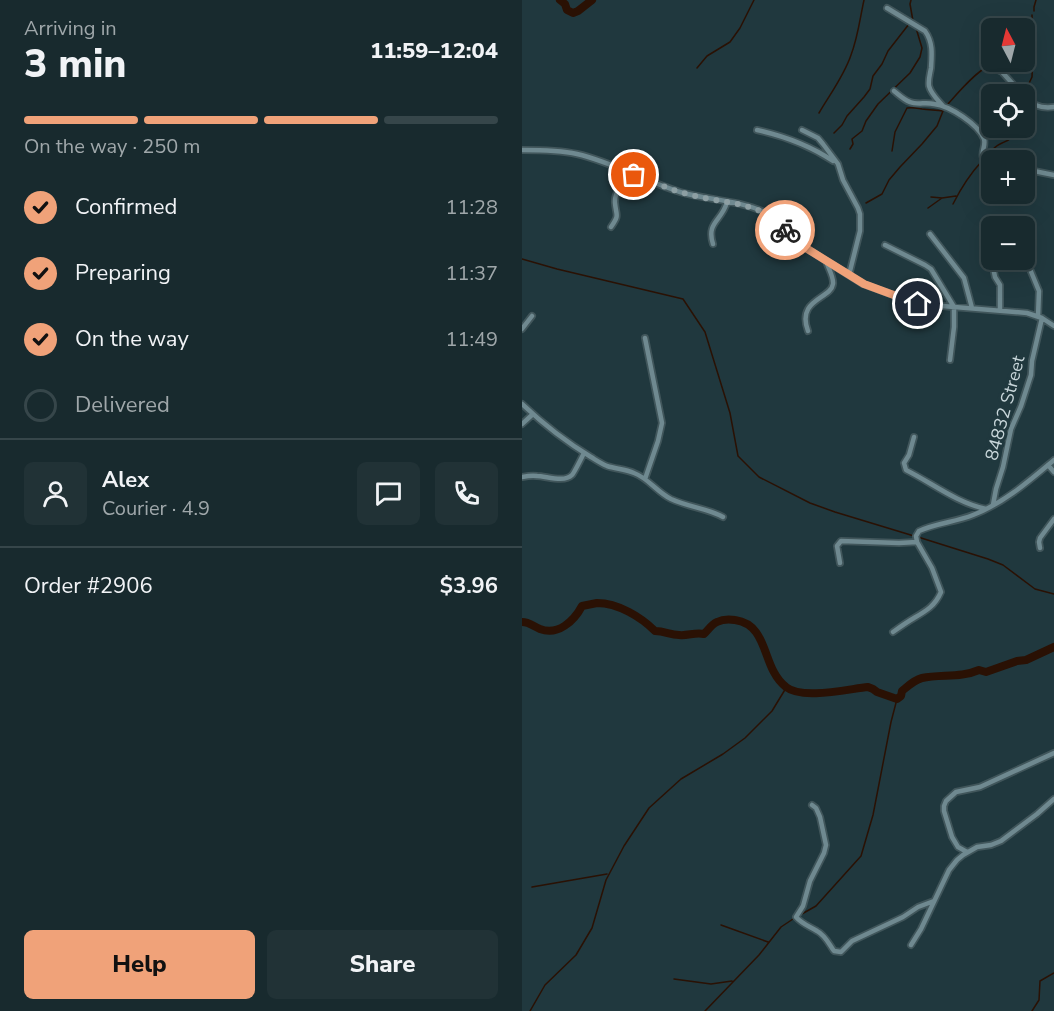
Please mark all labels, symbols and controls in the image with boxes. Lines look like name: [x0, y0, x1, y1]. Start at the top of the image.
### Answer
text: Arriving in: [24, 15, 117, 42]
north arrow: [981, 18, 1035, 72]
map controls: [981, 18, 1035, 270]
text: 11:59–12:04: [370, 36, 498, 66]
text: 3 min: [24, 38, 127, 91]
button: locate: [981, 84, 1035, 138]
text: On the way · 250 m: [24, 133, 200, 160]
pin: [608, 149, 659, 200]
button: +: [981, 150, 1035, 204]
icon: bag: [617, 158, 650, 191]
icon: check: [24, 191, 57, 224]
text: Confirmed: [75, 192, 177, 222]
text: 11:28: [445, 194, 498, 221]
courier: [755, 200, 815, 260]
icon: bike: [769, 214, 802, 247]
button: −: [981, 216, 1035, 270]
icon: check: [24, 257, 57, 290]
text: Preparing: [75, 258, 171, 288]
text: 11:37: [445, 260, 498, 287]
pin: [892, 278, 943, 329]
icon: home: [901, 287, 934, 320]
icon: check: [24, 323, 57, 356]
text: On the way: [75, 324, 189, 354]
text: 11:49: [445, 326, 498, 353]
street label: 84832 Street: [979, 352, 1031, 463]
text: Delivered: [75, 390, 170, 420]
button: person: [24, 462, 87, 525]
button: chat: [357, 462, 420, 525]
button: phone: [435, 462, 498, 525]
text: Alex: [102, 465, 149, 495]
text: Courier · 4.9: [102, 495, 210, 522]
text: Order #2906: [24, 571, 153, 601]
text: $3.96: [440, 571, 498, 601]
button: Help: [24, 930, 255, 999]
button: Share: [267, 930, 498, 999]

